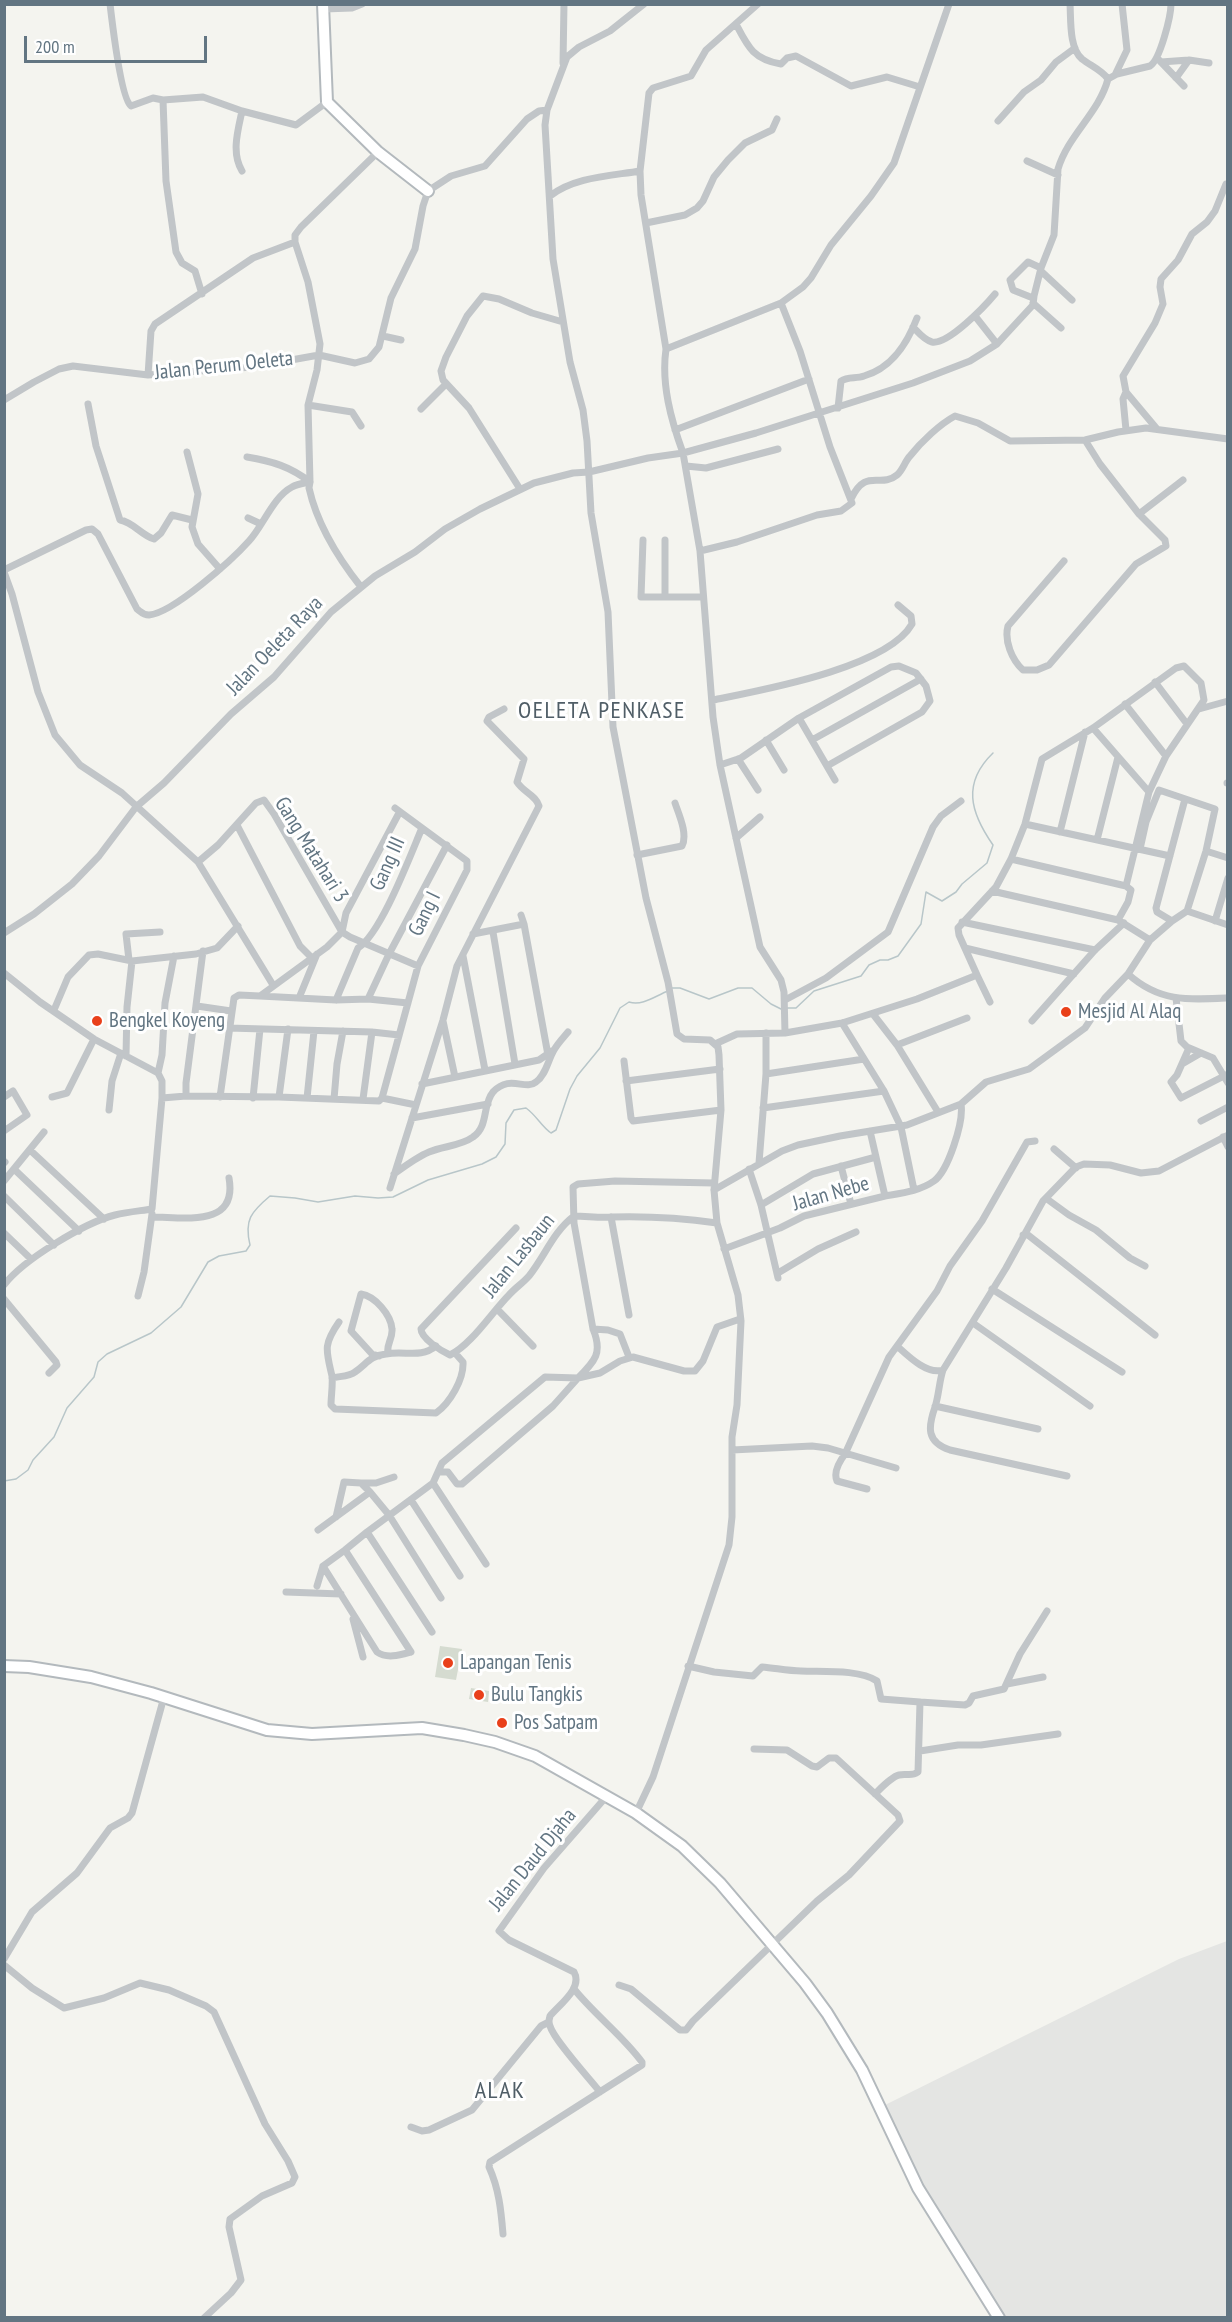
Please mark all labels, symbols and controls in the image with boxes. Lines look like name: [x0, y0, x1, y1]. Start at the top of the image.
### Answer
scale bar: [27, 24, 210, 62]
text: 200 m: [35, 35, 75, 58]
street label: Jalan Perum Oeleta: [154, 346, 294, 386]
street label: Jalan Oeleta Raya: [222, 591, 328, 701]
district label: OELETA PENKASE: [518, 697, 686, 725]
street label: Gang Matahari 3: [269, 793, 353, 907]
street label: Gang III: [365, 833, 411, 895]
street label: Gang I: [404, 888, 446, 940]
place label: Mesjid Al Alaq: [1078, 999, 1181, 1025]
marker: Mesjid Al Alaq: [1059, 1005, 1073, 1019]
place label: Bengkel Koyeng: [109, 1008, 225, 1034]
marker: Bengkel Koyeng: [90, 1014, 104, 1028]
street label: Jalan Nebe: [790, 1171, 872, 1217]
street label: Jalan Lasbaun: [478, 1209, 560, 1303]
place label: Lapangan Tenis: [460, 1650, 571, 1676]
marker: Lapangan Tenis: [441, 1656, 455, 1670]
place label: Bulu Tangkis: [491, 1682, 583, 1708]
marker: Bulu Tangkis: [472, 1688, 486, 1702]
place label: Pos Satpam: [514, 1710, 598, 1736]
marker: Pos Satpam: [495, 1716, 509, 1730]
street label: Jalan Daud Djaha: [484, 1804, 582, 1916]
district label: ALAK: [475, 2077, 525, 2105]

